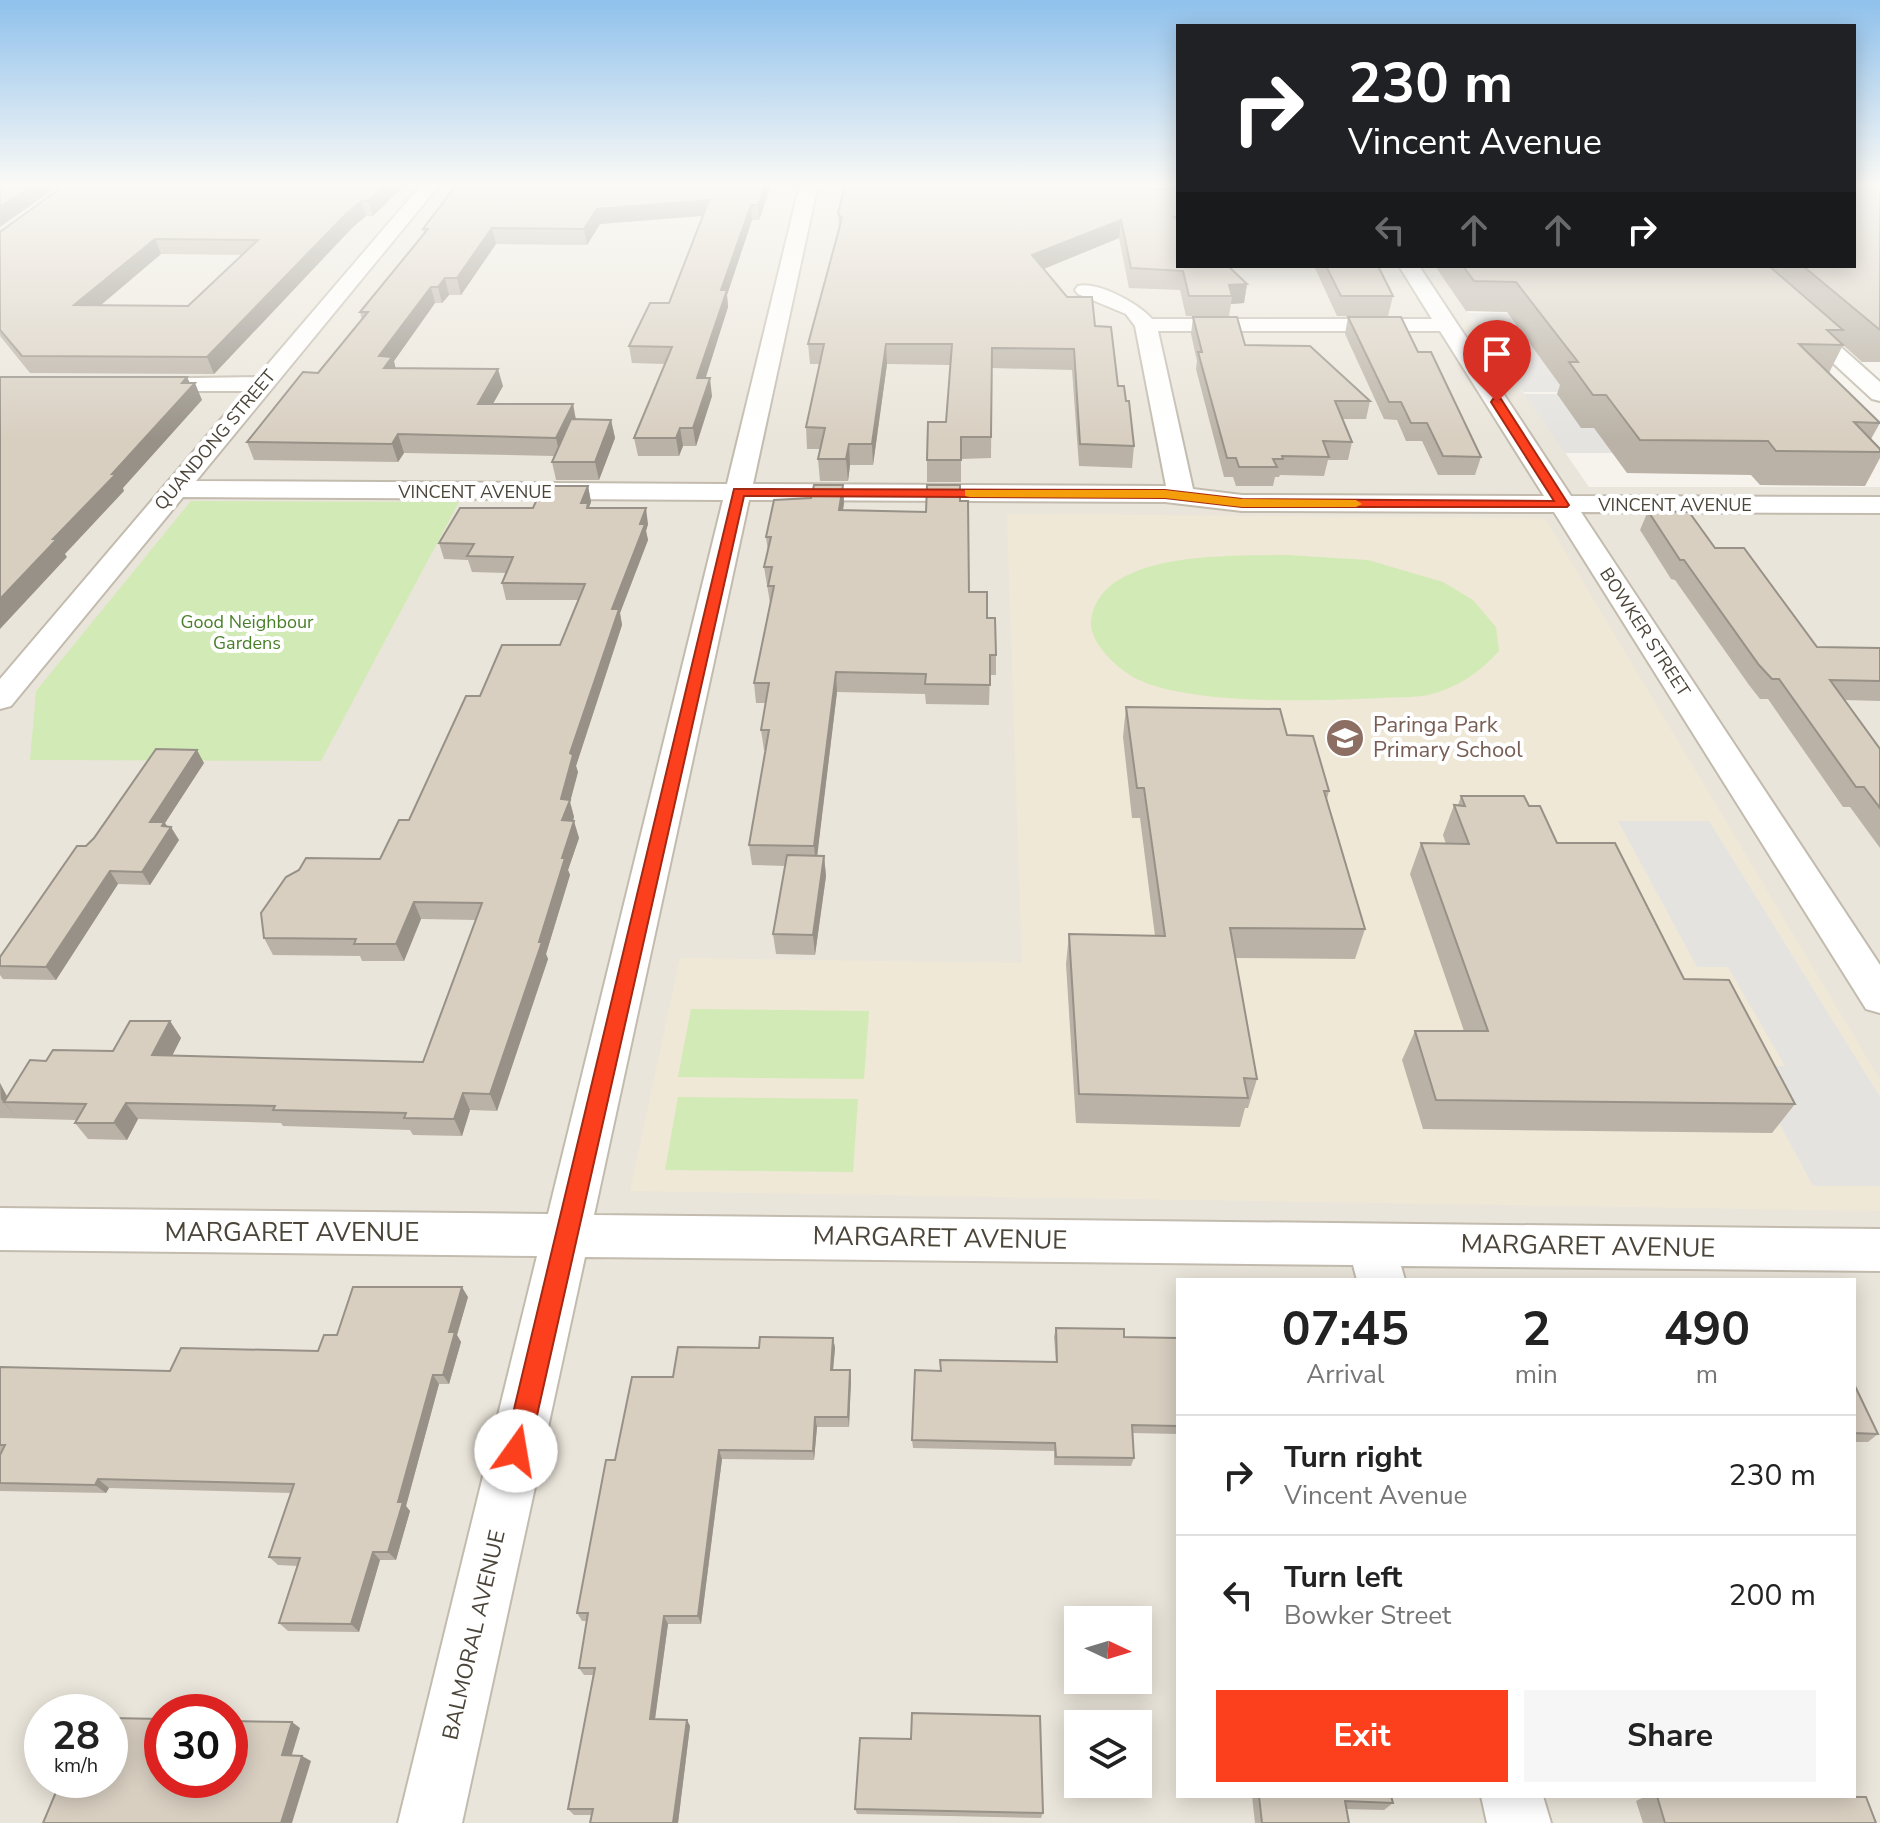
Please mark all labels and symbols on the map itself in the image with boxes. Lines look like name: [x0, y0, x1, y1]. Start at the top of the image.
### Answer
pin: [1463, 320, 1531, 402]
street label: QUANDONG STREET: [149, 364, 281, 515]
street label: VINCENT AVENUE: [397, 480, 552, 504]
street label: VINCENT AVENUE: [1597, 493, 1752, 517]
street label: BOWKER STREET: [1594, 563, 1696, 701]
park label: Good Neighbour Gardens: [180, 610, 314, 655]
place label: Paringa Park Primary School: [1373, 710, 1523, 765]
school or university icon: Paringa Park Primary School: [1324, 717, 1366, 759]
street label: MARGARET AVENUE: [165, 1215, 419, 1250]
street label: MARGARET AVENUE: [812, 1218, 1068, 1258]
street label: MARGARET AVENUE: [1460, 1226, 1716, 1266]
position arrow: [474, 1409, 558, 1493]
street label: BALMORAL AVENUE: [435, 1527, 513, 1743]
north arrow: [1064, 1606, 1152, 1694]
speed limit sign: 30: [144, 1694, 248, 1798]

